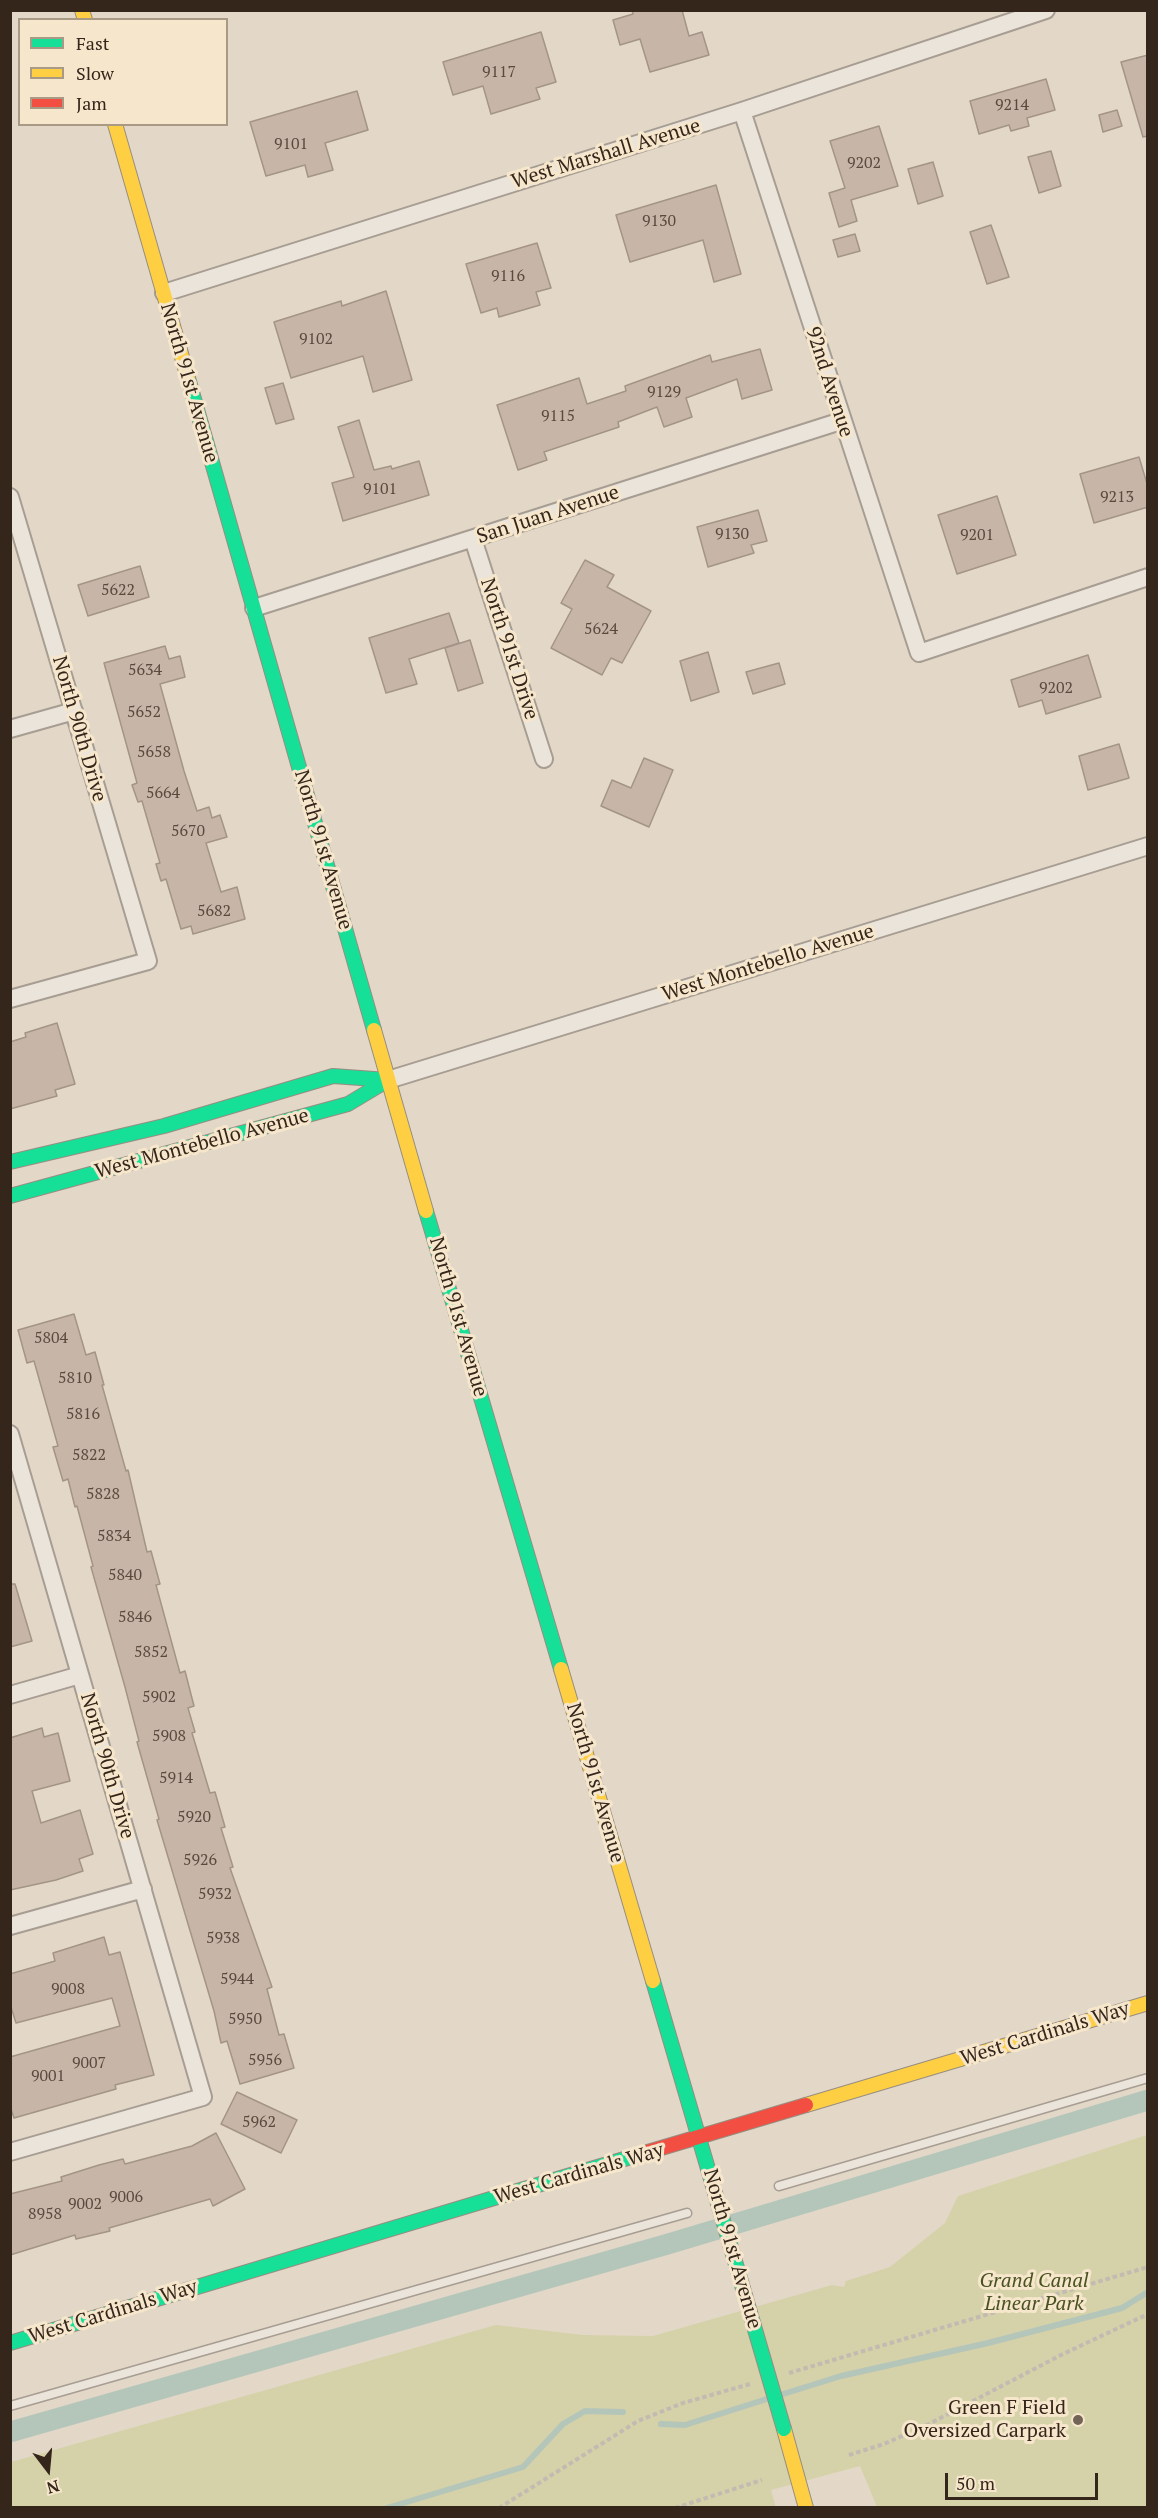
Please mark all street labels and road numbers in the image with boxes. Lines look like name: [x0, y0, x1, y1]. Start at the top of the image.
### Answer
street label: West Marshall Avenue: [509, 114, 703, 194]
street label: North 91st Avenue: [155, 300, 223, 466]
street label: 92nd Avenue: [800, 324, 858, 440]
street label: San Juan Avenue: [474, 481, 622, 549]
street label: North 91st Drive: [475, 575, 543, 723]
street label: North 90th Drive: [47, 653, 111, 805]
street label: North 91st Avenue: [289, 767, 357, 933]
street label: West Montebello Avenue: [659, 919, 877, 1007]
street label: West Montebello Avenue: [92, 1104, 312, 1184]
street label: North 91st Avenue: [424, 1234, 492, 1400]
street label: North 90th Drive: [75, 1690, 139, 1842]
street label: North 91st Avenue: [561, 1700, 629, 1866]
street label: West Cardinals Way: [958, 1997, 1132, 2071]
street label: West Cardinals Way: [491, 2138, 667, 2210]
street label: North 91st Avenue: [698, 2166, 766, 2332]
street label: West Cardinals Way: [26, 2275, 200, 2349]

